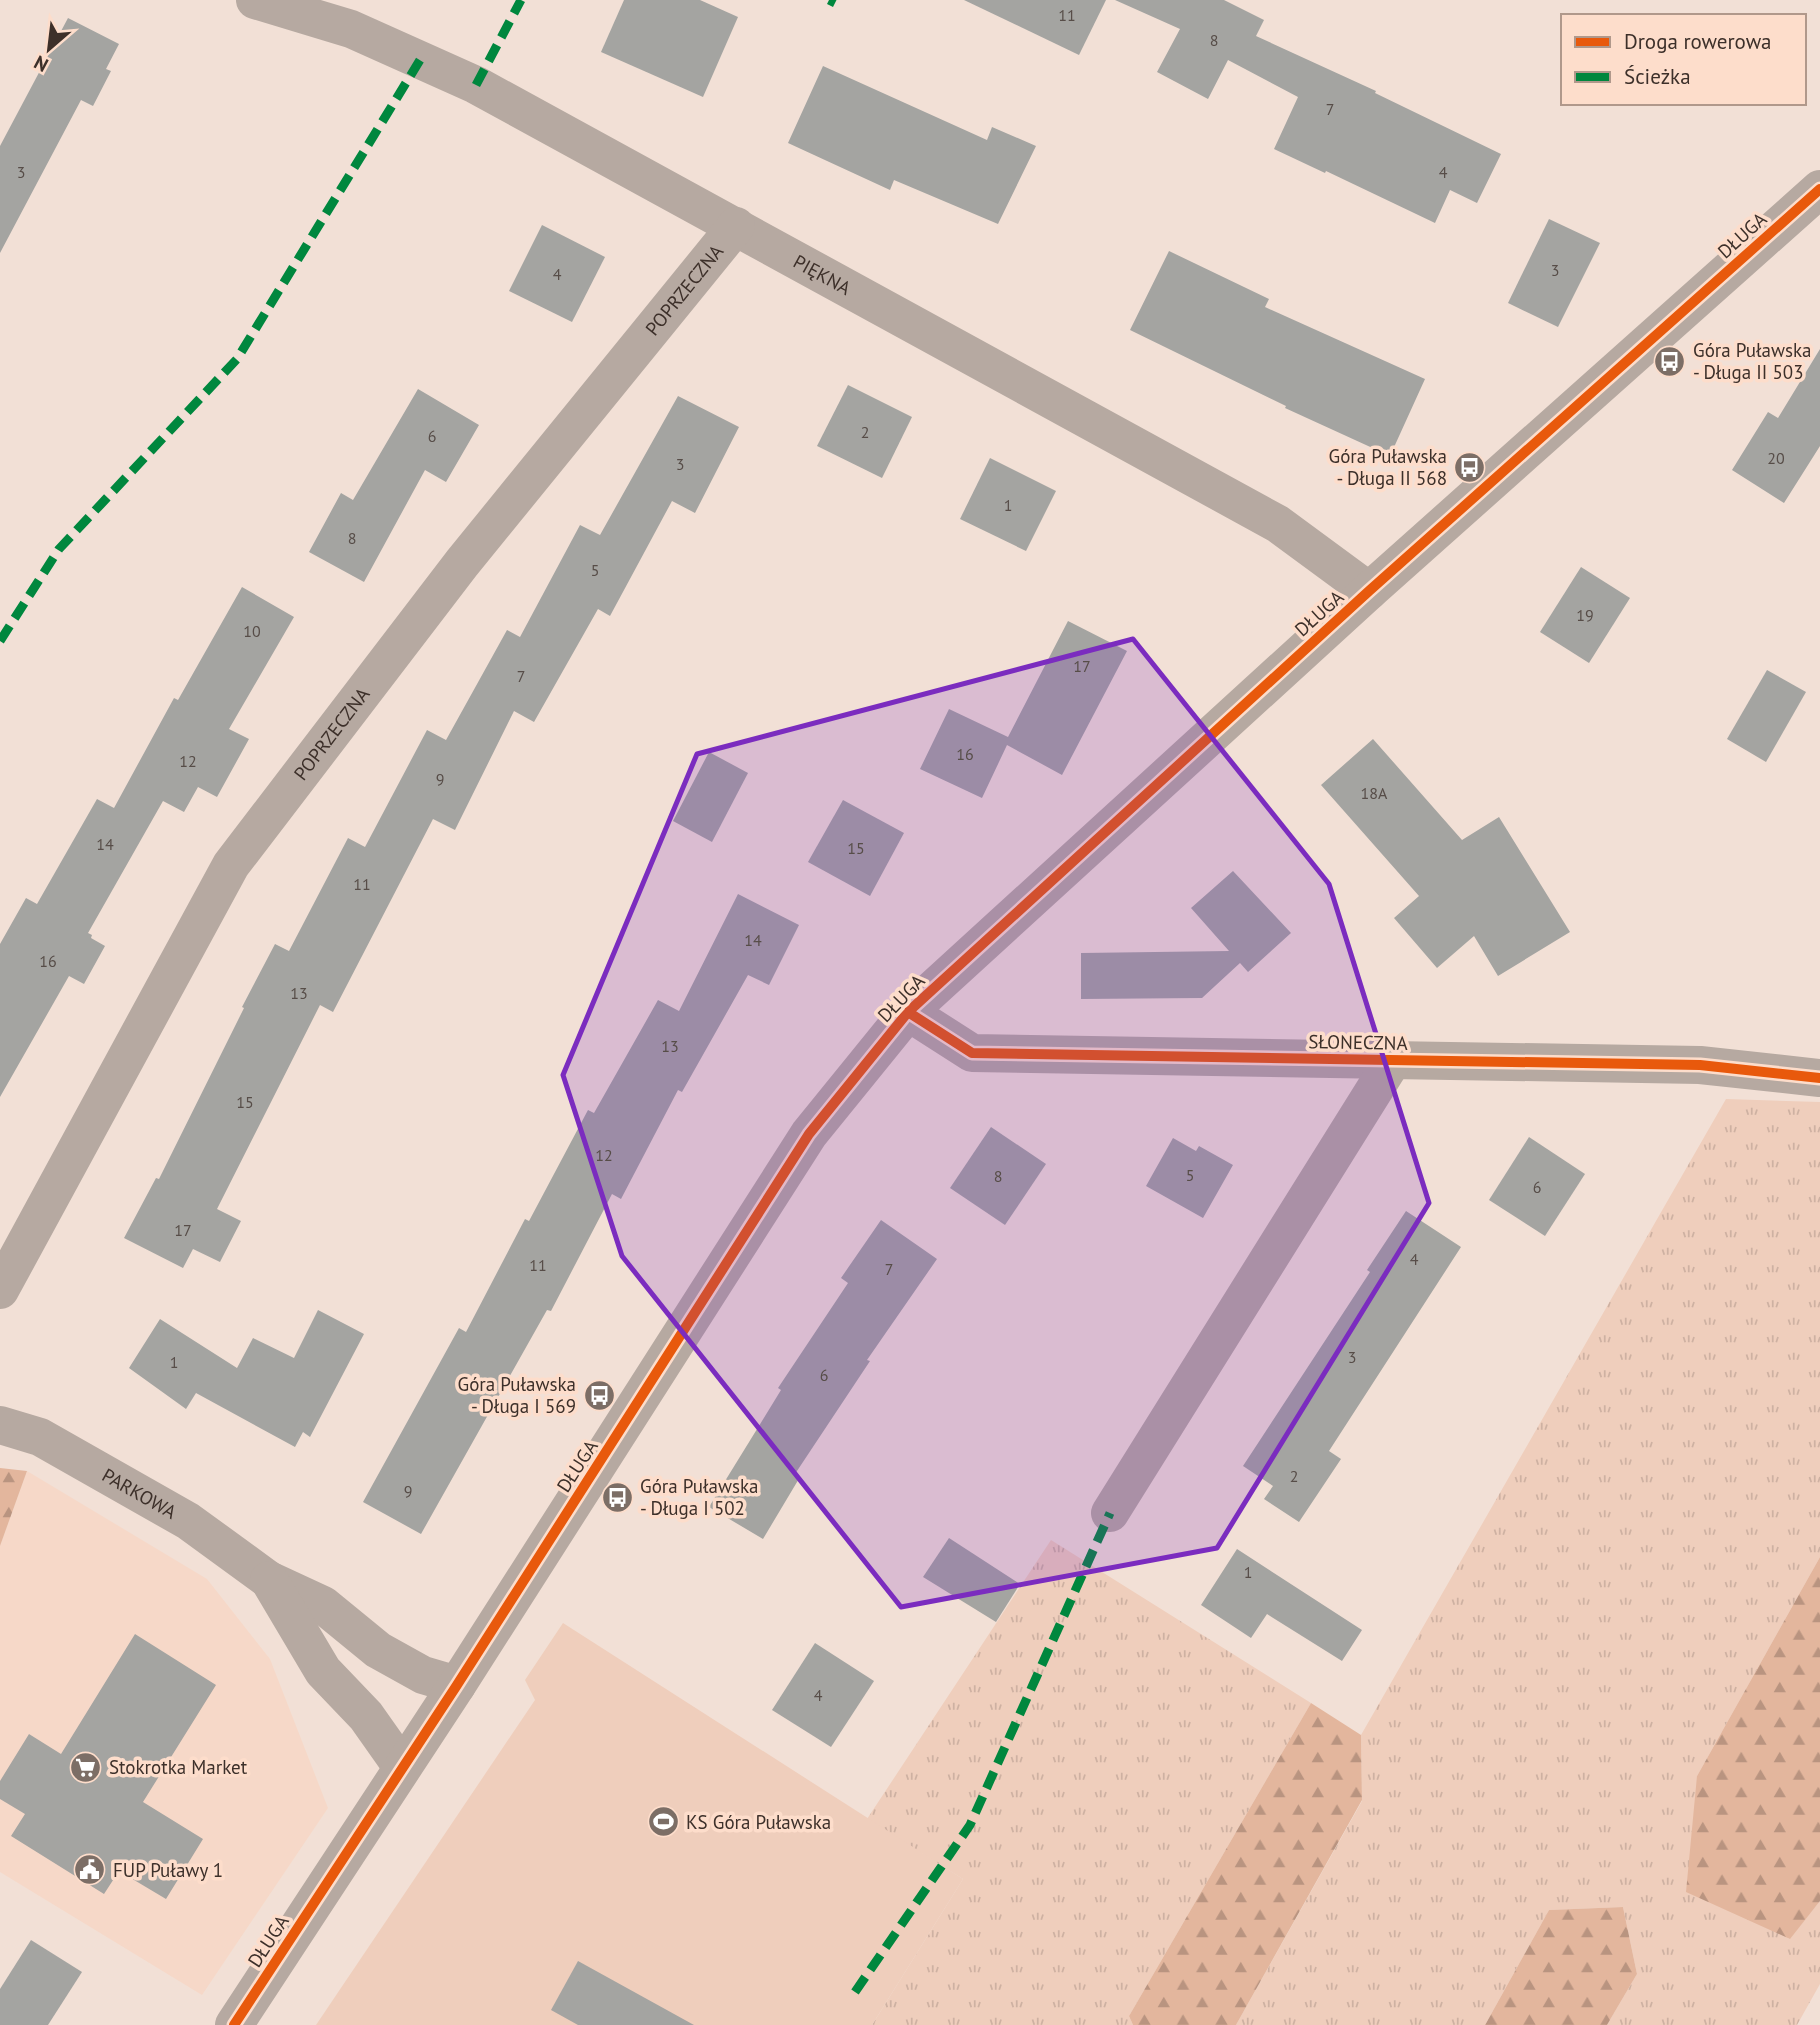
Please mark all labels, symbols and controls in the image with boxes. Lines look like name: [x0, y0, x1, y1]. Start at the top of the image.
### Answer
house number: 11: [1058, 5, 1076, 25]
north arrow: [14, 14, 84, 84]
legend: [1561, 14, 1806, 105]
text: Droga rowerowa: [1624, 28, 1771, 55]
house number: 8: [1210, 30, 1218, 50]
text: N: [30, 50, 52, 78]
text: Ścieżka: [1624, 63, 1691, 90]
house number: 7: [1326, 99, 1334, 119]
house number: 3: [17, 162, 25, 182]
house number: 4: [1439, 162, 1448, 182]
street label: DŁUGA: [1713, 207, 1771, 263]
street label: POPRZECZNA: [640, 240, 728, 340]
street label: PIĘKNA: [789, 249, 855, 300]
house number: 3: [1551, 260, 1559, 280]
house number: 4: [553, 264, 562, 284]
place label: Góra Puławska - Długa II 503: [1693, 338, 1811, 384]
bus stop icon: Góra Puławska - Długa II 503: [1653, 344, 1687, 378]
house number: 2: [861, 422, 869, 442]
house number: 6: [428, 426, 436, 446]
place label: Góra Puławska - Długa II 568: [1329, 444, 1447, 490]
house number: 20: [1767, 448, 1785, 468]
bus stop icon: Góra Puławska - Długa II 568: [1453, 450, 1487, 484]
house number: 3: [676, 454, 684, 474]
house number: 1: [1004, 495, 1012, 515]
house number: 8: [348, 528, 356, 548]
house number: 5: [591, 560, 599, 580]
street label: DŁUGA: [1290, 585, 1348, 641]
house number: 19: [1576, 605, 1594, 625]
house number: 10: [243, 621, 261, 641]
house number: 17: [1073, 656, 1091, 676]
house number: 7: [517, 666, 525, 686]
street label: POPRZECZNA: [288, 683, 374, 785]
house number: 16: [956, 744, 974, 764]
house number: 12: [179, 751, 197, 771]
house number: 9: [436, 769, 444, 789]
house number: 18A: [1361, 783, 1388, 803]
house number: 14: [96, 834, 114, 854]
house number: 15: [847, 838, 865, 858]
house number: 11: [353, 874, 371, 894]
house number: 14: [744, 930, 762, 950]
house number: 16: [39, 951, 57, 971]
street label: DŁUGA: [872, 969, 930, 1027]
house number: 13: [290, 983, 308, 1003]
street label: SŁONECZNA: [1308, 1029, 1408, 1055]
house number: 13: [661, 1036, 679, 1056]
house number: 15: [236, 1092, 254, 1112]
house number: 12: [595, 1145, 613, 1165]
house number: 5: [1186, 1165, 1194, 1185]
house number: 8: [994, 1166, 1002, 1186]
house number: 6: [1533, 1177, 1541, 1197]
house number: 17: [174, 1220, 192, 1240]
house number: 4: [1410, 1249, 1419, 1269]
house number: 11: [529, 1255, 547, 1275]
house number: 7: [885, 1259, 893, 1279]
house number: 3: [1348, 1347, 1356, 1367]
house number: 1: [170, 1352, 178, 1372]
house number: 6: [820, 1365, 828, 1385]
place label: Góra Puławska - Długa I 569: [458, 1372, 576, 1418]
bus stop icon: Góra Puławska - Długa I 569: [582, 1378, 616, 1412]
street label: DŁUGA: [551, 1435, 603, 1497]
street label: PARKOWA: [98, 1463, 181, 1524]
house number: 2: [1290, 1466, 1298, 1486]
place label: Góra Puławska - Długa I 502: [640, 1474, 758, 1520]
bus stop icon: Góra Puławska - Długa I 502: [600, 1480, 634, 1514]
house number: 9: [404, 1481, 412, 1501]
house number: 1: [1244, 1562, 1252, 1582]
house number: 4: [814, 1685, 823, 1705]
supermarket icon: Stokrotka Market: [69, 1750, 103, 1784]
place label: Stokrotka Market: [109, 1755, 248, 1779]
sports icon: KS Góra Puławska: [646, 1805, 680, 1839]
place label: KS Góra Puławska: [686, 1810, 831, 1834]
public building icon: FUP Puławy 1: [73, 1853, 107, 1887]
place label: FUP Puławy 1: [113, 1858, 223, 1882]
street label: DŁUGA: [242, 1910, 294, 1972]

